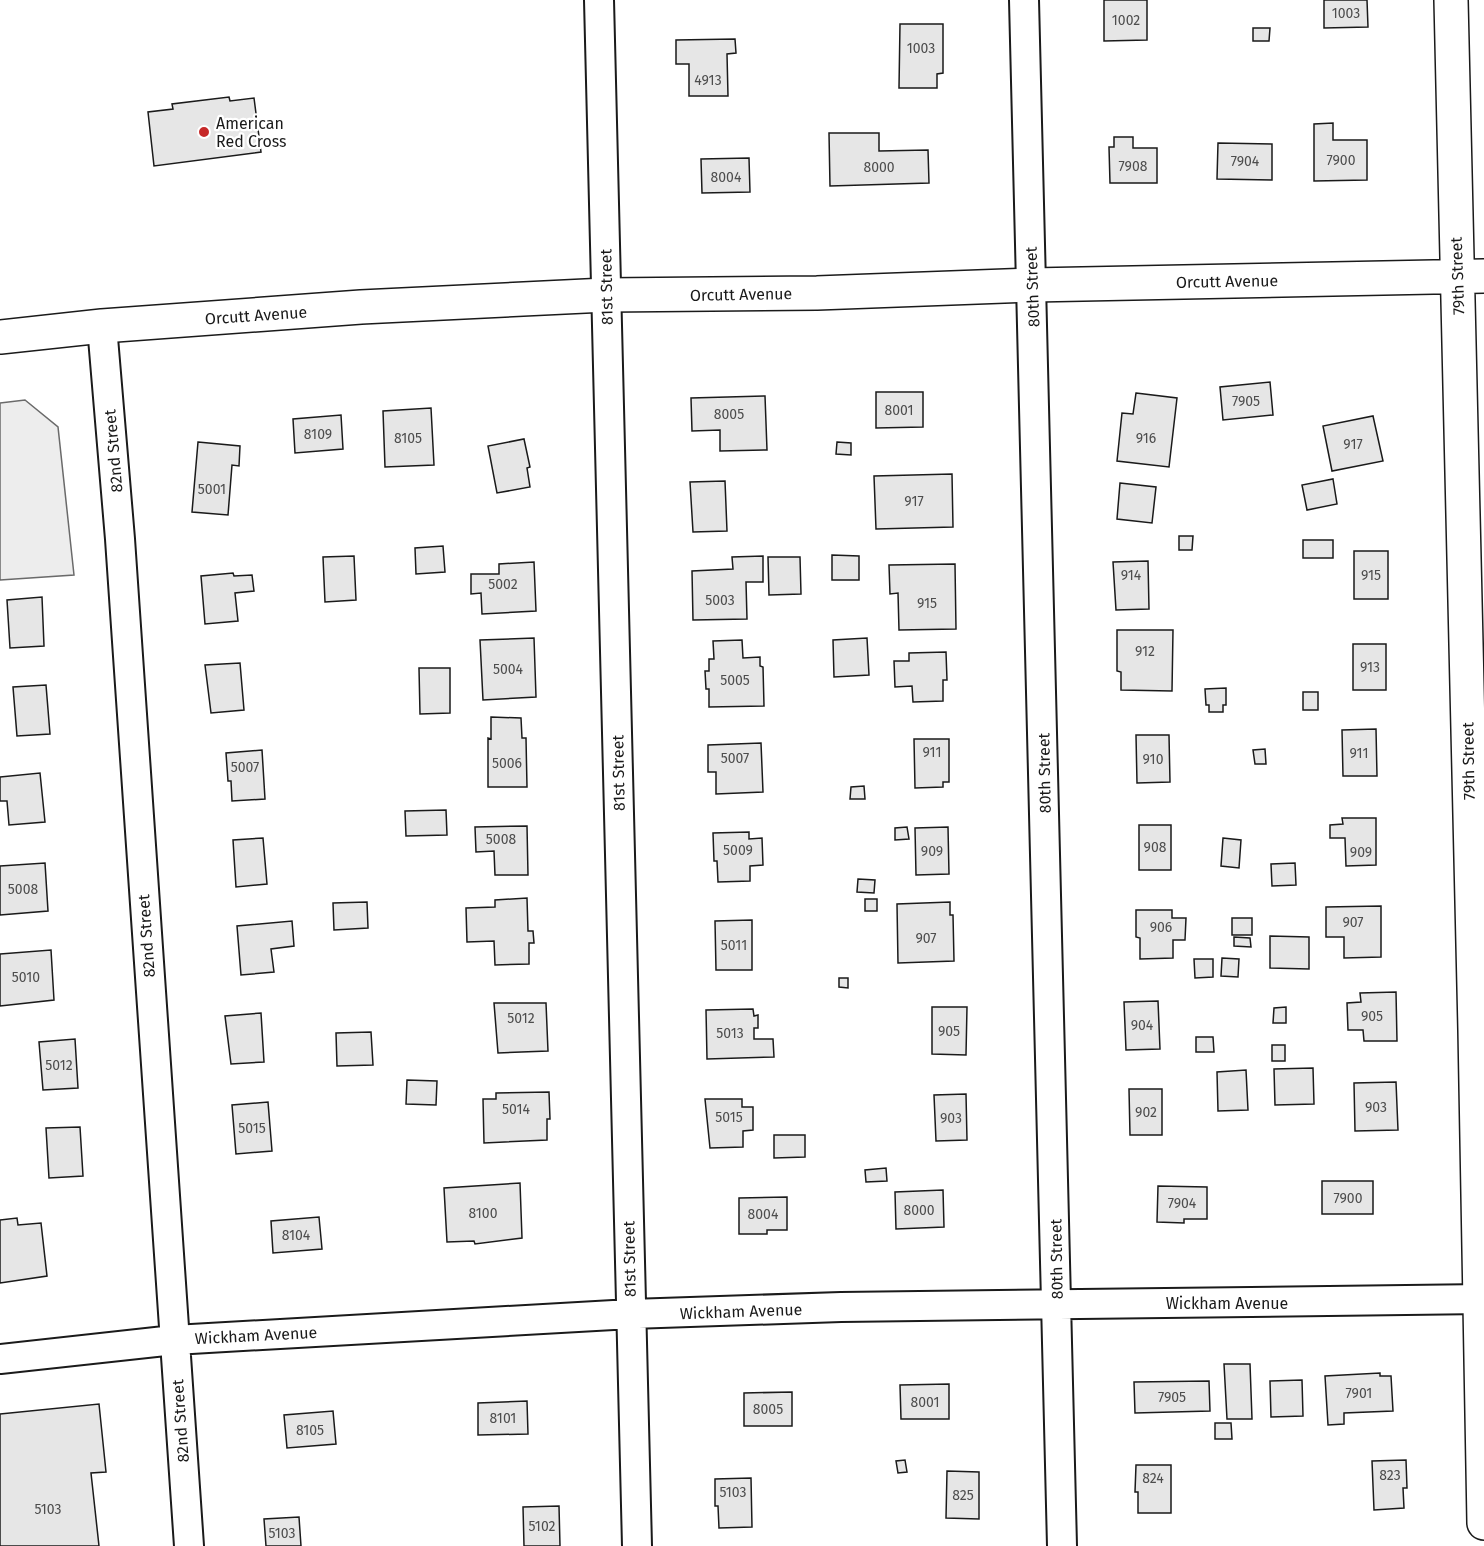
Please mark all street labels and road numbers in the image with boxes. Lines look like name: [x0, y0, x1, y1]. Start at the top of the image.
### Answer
street label: 79th Street: [1447, 236, 1468, 315]
street label: 80th Street: [1022, 246, 1043, 328]
street label: 81st Street: [596, 249, 617, 325]
street label: Orcutt Avenue: [1176, 271, 1278, 292]
street label: Orcutt Avenue: [690, 284, 792, 305]
street label: Orcutt Avenue: [204, 302, 308, 329]
street label: 82nd Street: [100, 408, 127, 493]
street label: 79th Street: [1458, 722, 1479, 800]
street label: 80th Street: [1034, 732, 1055, 813]
street label: 81st Street: [608, 735, 629, 811]
street label: 82nd Street: [134, 894, 159, 978]
street label: 80th Street: [1046, 1218, 1067, 1299]
street label: 81st Street: [619, 1221, 640, 1297]
street label: Wickham Avenue: [1166, 1294, 1288, 1313]
street label: Wickham Avenue: [679, 1300, 803, 1323]
street label: Wickham Avenue: [194, 1323, 318, 1348]
street label: 82nd Street: [168, 1379, 193, 1463]

